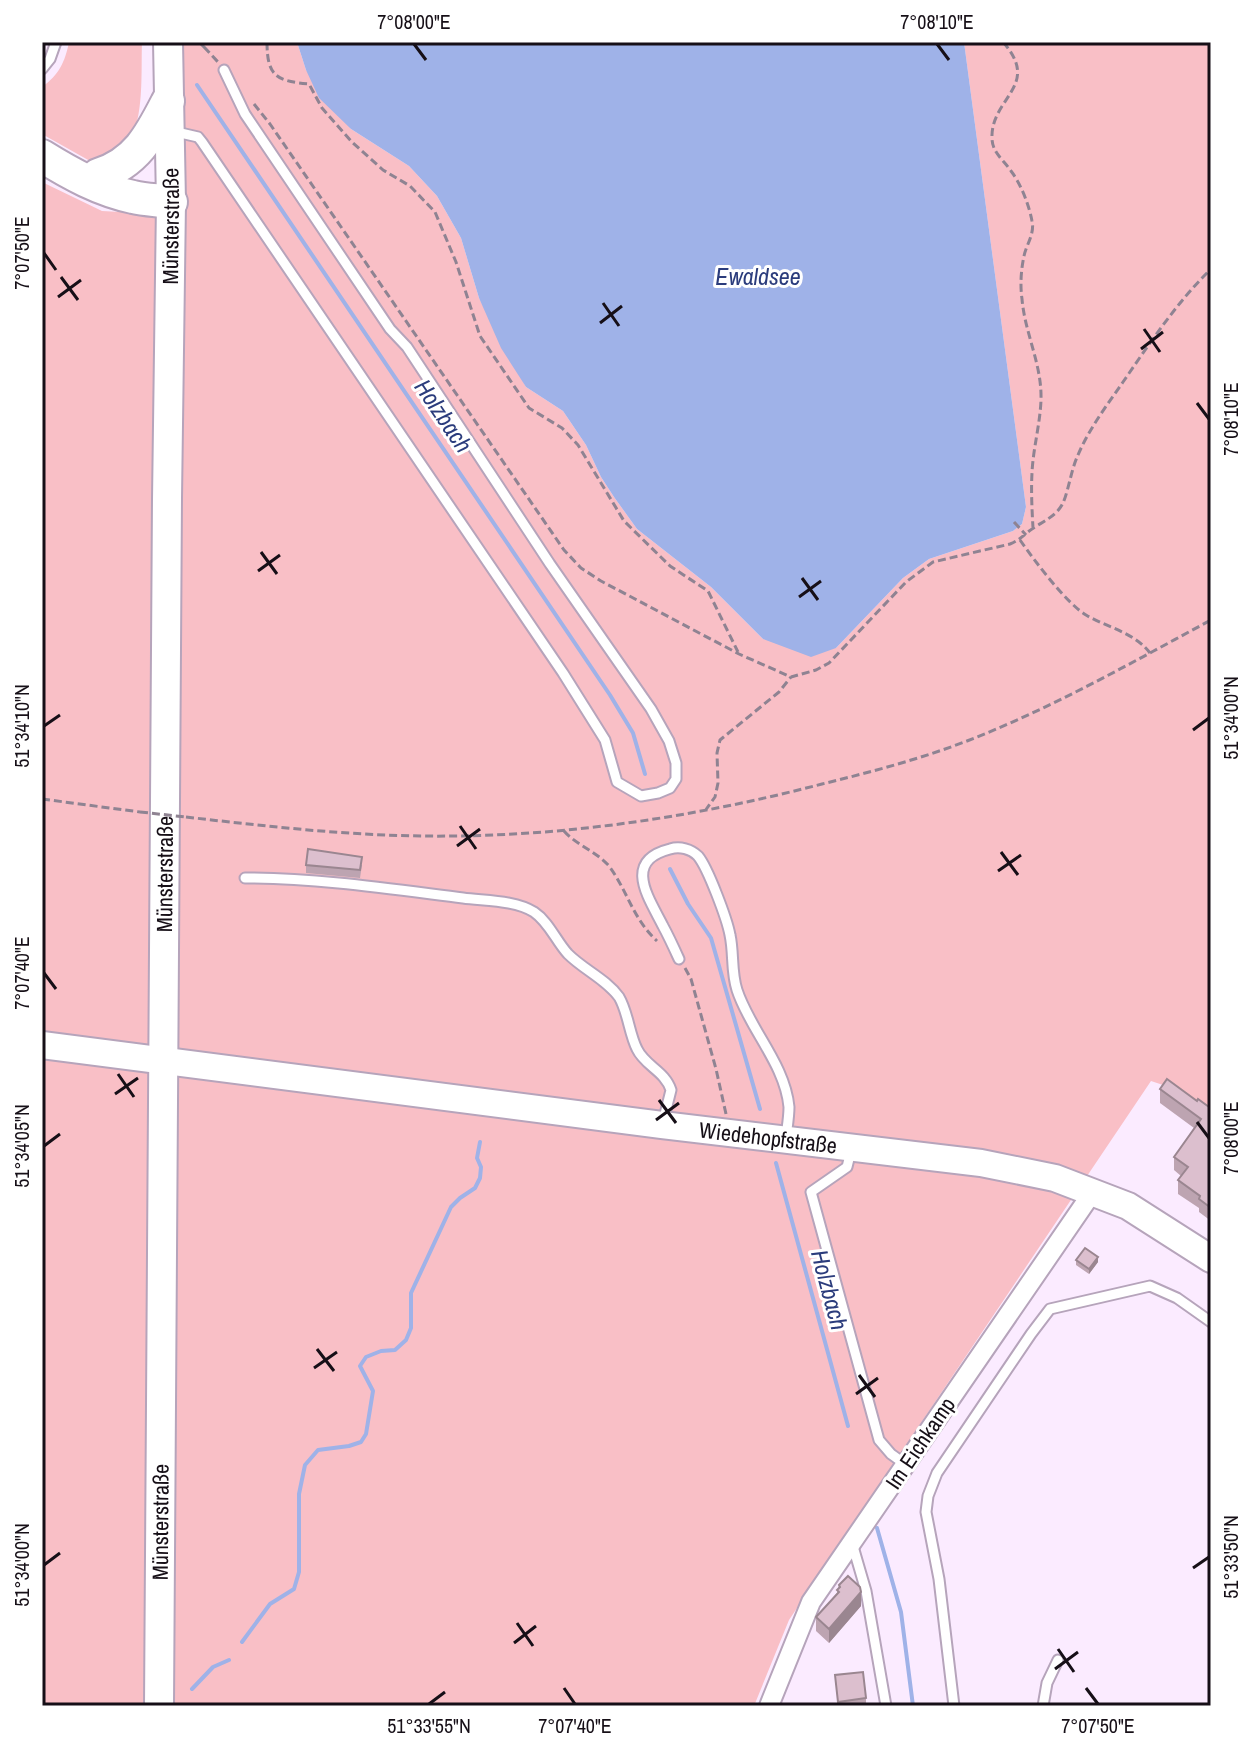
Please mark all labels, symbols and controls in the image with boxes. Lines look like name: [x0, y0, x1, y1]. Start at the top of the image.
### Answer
text: 7°08'00"E: [377, 8, 451, 35]
text: 7°08'10"E: [900, 8, 974, 35]
street label: Münsterstraße: [155, 168, 186, 284]
text: 7°07'50"E: [8, 216, 35, 290]
water label: Ewaldsee: [715, 260, 801, 292]
water label: Holzbach: [408, 372, 480, 458]
text: 7°08'10"E: [1217, 382, 1244, 456]
text: 51°34'00"N: [1217, 676, 1244, 760]
text: 51°34'10"N: [8, 684, 35, 768]
street label: Münsterstraße: [149, 816, 180, 932]
text: 7°07'40"E: [8, 936, 35, 1010]
text: 7°08'00"E: [1217, 1101, 1244, 1175]
text: 51°34'05"N: [8, 1104, 35, 1188]
street label: Wiedehopfstraße: [698, 1115, 839, 1161]
water label: Holzbach: [804, 1246, 856, 1334]
street label: Im Eichkamp: [878, 1391, 962, 1495]
street label: Münsterstraße: [145, 1464, 176, 1580]
text: 51°33'50"N: [1217, 1515, 1244, 1599]
text: 51°34'00"N: [8, 1523, 35, 1607]
text: 51°33'55"N: [387, 1712, 471, 1739]
text: 7°07'40"E: [538, 1712, 612, 1739]
text: 7°07'50"E: [1061, 1712, 1135, 1739]

